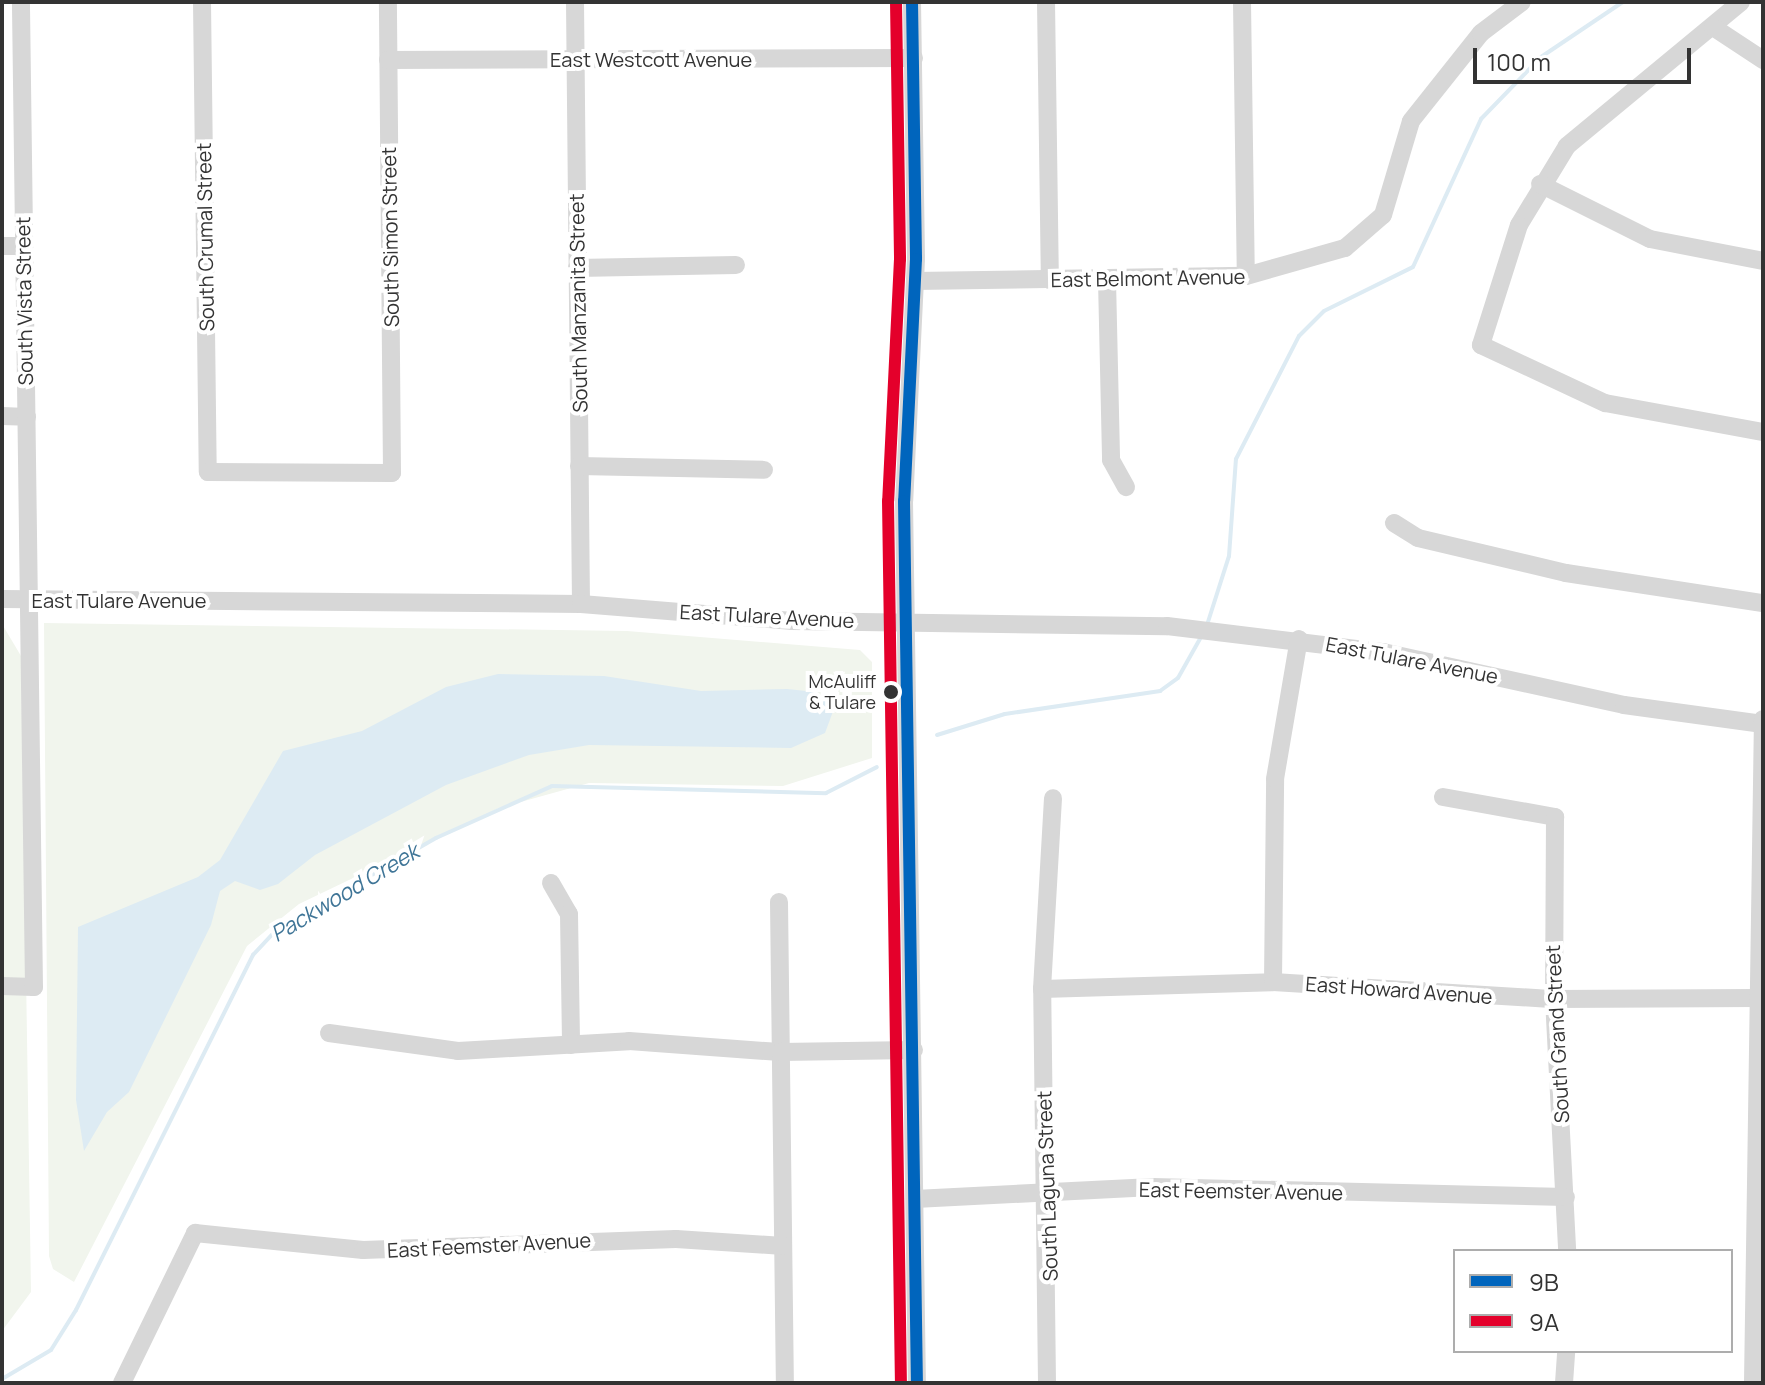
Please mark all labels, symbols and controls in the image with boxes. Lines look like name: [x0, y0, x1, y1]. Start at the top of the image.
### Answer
scale bar: [1477, 32, 1695, 82]
text: 100 m: [1487, 45, 1551, 78]
street label: East Westcott Avenue: [550, 47, 752, 71]
street label: South Crumal Street: [191, 142, 219, 332]
street label: South Simon Street: [376, 147, 404, 327]
street label: South Manzanita Street: [564, 193, 592, 413]
street label: South Vista Street: [11, 216, 37, 386]
street label: East Belmont Avenue: [1050, 264, 1246, 292]
street label: East Tulare Avenue: [32, 588, 206, 612]
street label: East Tulare Avenue: [679, 599, 855, 633]
street label: East Tulare Avenue: [1324, 632, 1500, 688]
place label: McAuliff & Tulare: [808, 671, 876, 714]
marker: McAuliff & Tulare: [883, 684, 899, 700]
water label: Packwood Creek: [266, 838, 424, 948]
street label: South Grand Street: [1540, 944, 1574, 1124]
street label: East Howard Avenue: [1305, 971, 1493, 1009]
street label: South Laguna Street: [1032, 1090, 1062, 1282]
street label: East Feemster Avenue: [1139, 1177, 1343, 1205]
street label: East Feemster Avenue: [386, 1228, 592, 1262]
legend: [1453, 1249, 1733, 1353]
text: 9B: [1529, 1265, 1559, 1298]
text: 9A: [1529, 1305, 1559, 1338]

